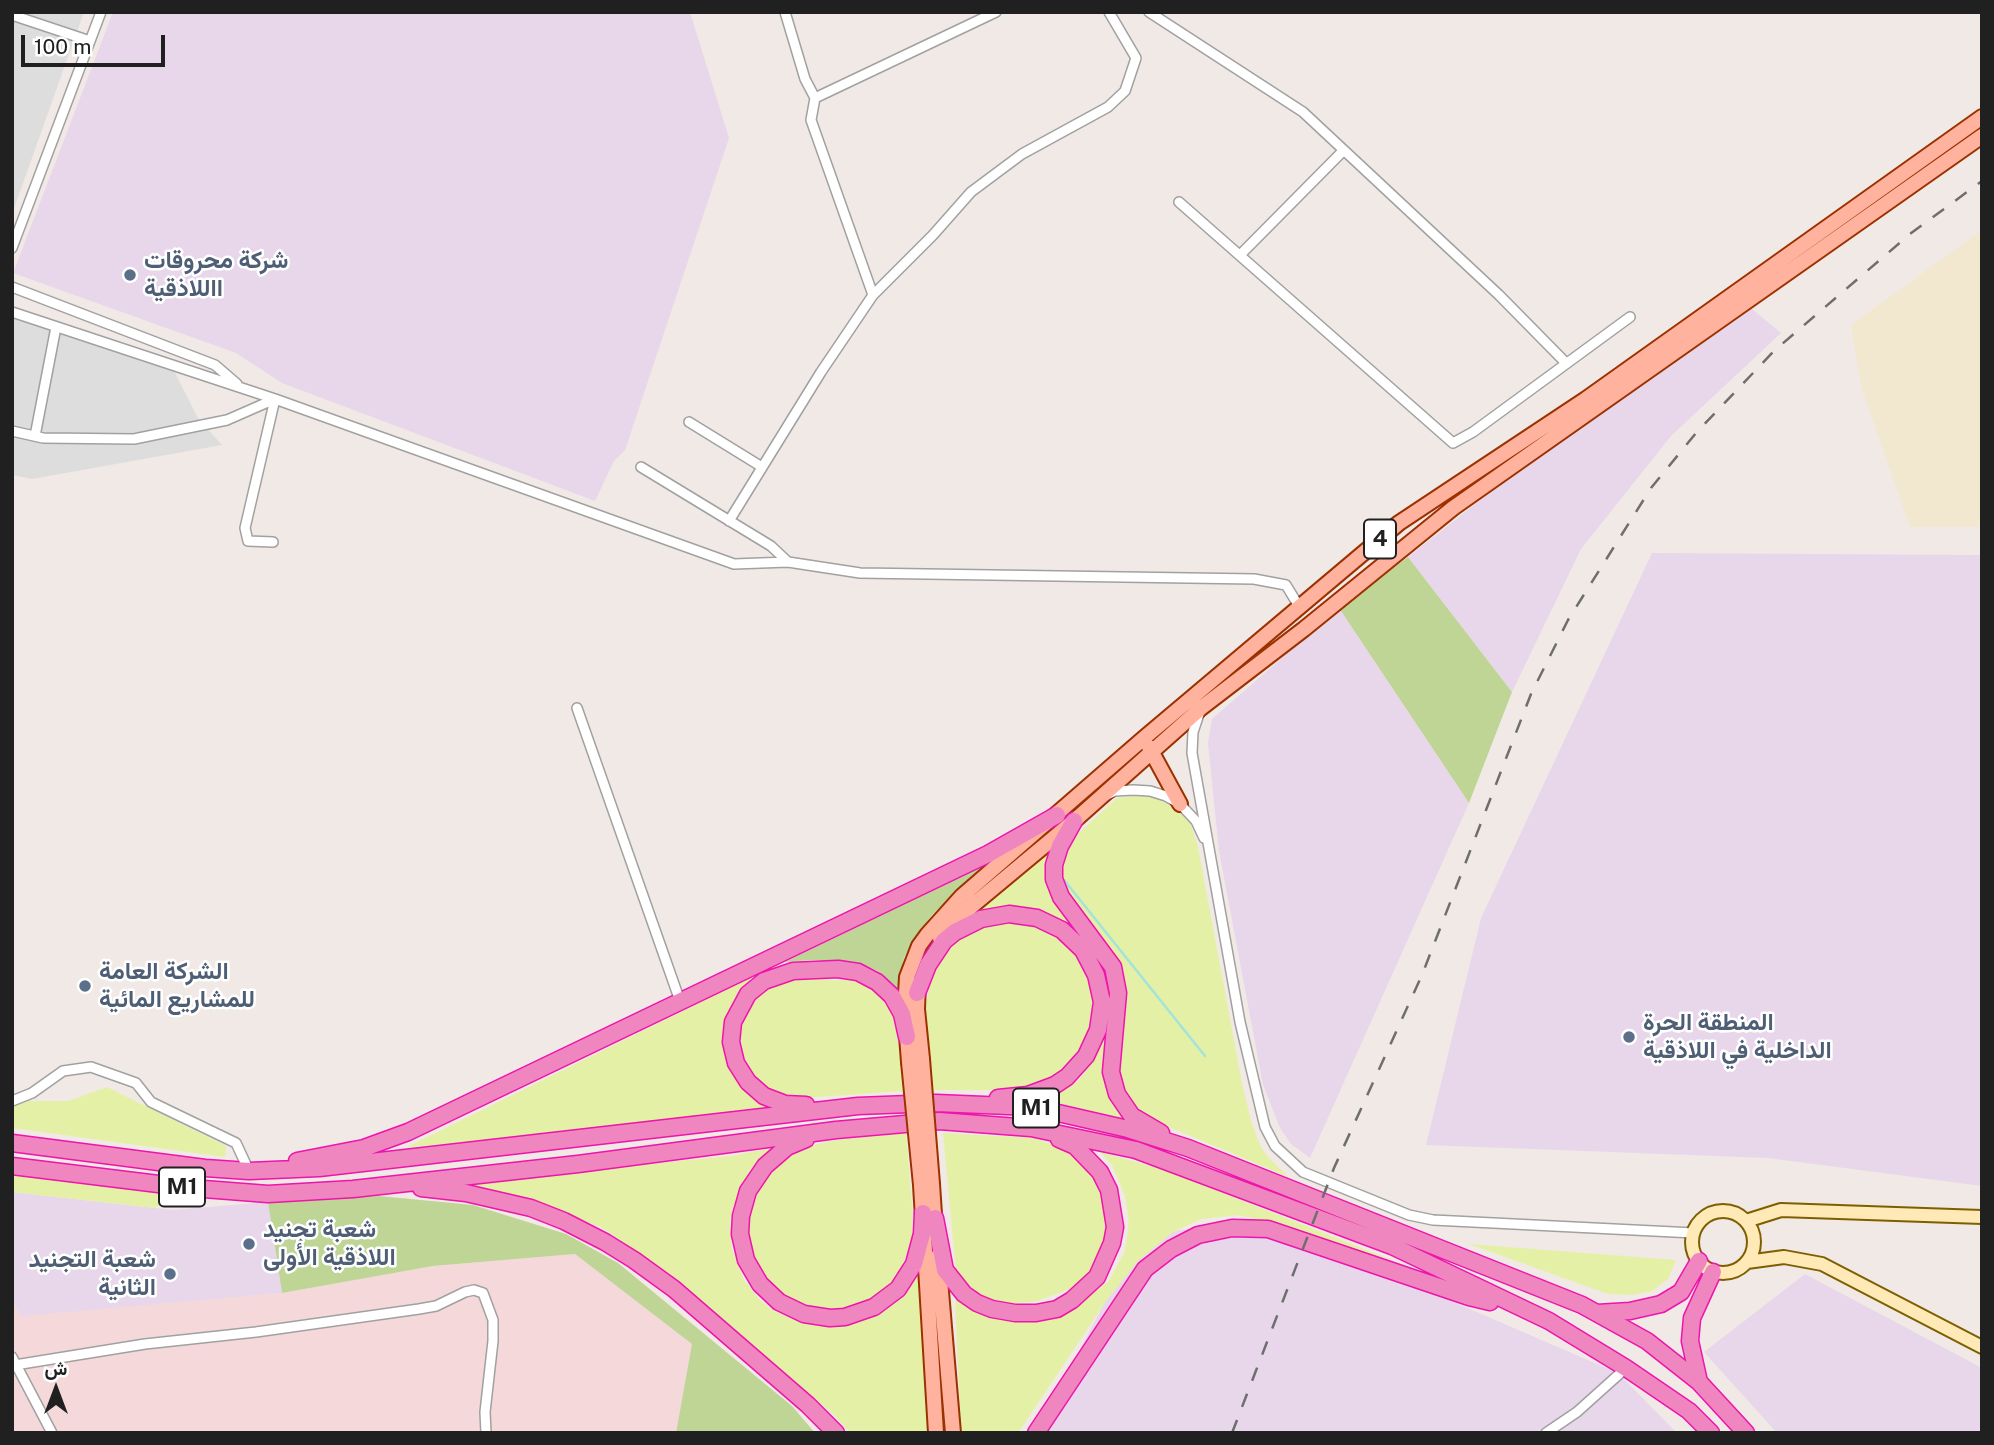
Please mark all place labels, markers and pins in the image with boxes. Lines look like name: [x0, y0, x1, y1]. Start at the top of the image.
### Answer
place label: شركة محروقات االلاذقية: [144, 247, 288, 303]
marker: شركة محروقات االلاذقية: [122, 267, 138, 283]
place label: الشركة العامة للمشاريع المائية: [99, 958, 255, 1014]
marker: الشركة العامة للمشاريع المائية: [77, 978, 93, 994]
place label: المنطقة الحرة الداخلية في اللاذقية: [1643, 1009, 1832, 1065]
marker: المنطقة الحرة الداخلية في اللاذقية: [1621, 1029, 1637, 1045]
place label: شعبة تجنيد اللاذقية الأولى: [263, 1216, 396, 1272]
marker: شعبة تجنيد اللاذقية الأولى: [241, 1236, 257, 1252]
place label: شعبة التجنيد الثانية: [28, 1246, 156, 1302]
marker: شعبة التجنيد الثانية: [162, 1266, 178, 1282]

